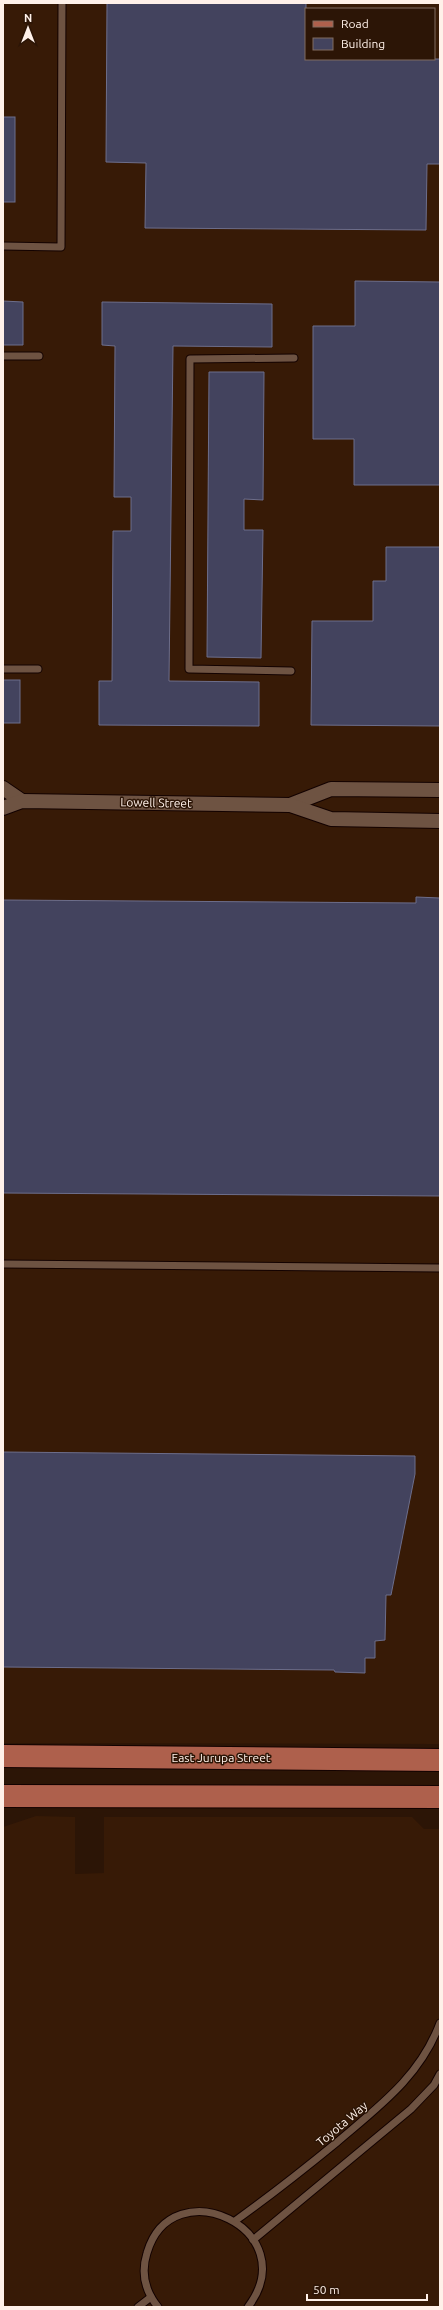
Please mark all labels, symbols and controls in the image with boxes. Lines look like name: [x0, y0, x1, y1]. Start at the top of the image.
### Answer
north arrow: [8, 8, 48, 48]
legend: [305, 8, 435, 60]
text: N: [24, 12, 32, 24]
text: Road: [341, 17, 369, 30]
text: Building: [341, 37, 385, 50]
street label: Lowell Street: [120, 795, 192, 810]
street label: East Jurupa Street: [171, 1751, 271, 1764]
street label: Toyota Way: [314, 2098, 370, 2149]
scale bar: [307, 2276, 427, 2302]
text: 50 m: [313, 2283, 340, 2296]

